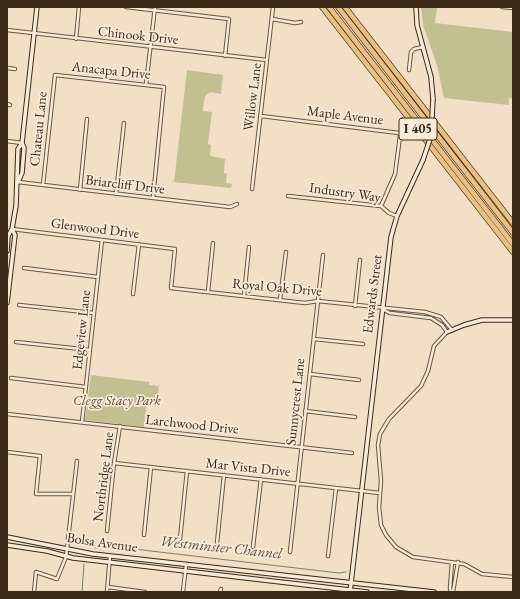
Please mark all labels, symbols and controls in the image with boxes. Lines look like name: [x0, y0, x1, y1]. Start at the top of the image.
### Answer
street label: Chinook Drive: [97, 23, 179, 49]
street label: Anacapa Drive: [71, 59, 151, 83]
street label: Willow Lane: [240, 62, 266, 132]
street label: Chateau Lane: [27, 91, 51, 167]
street label: Maple Avenue: [306, 103, 384, 129]
road number: I 405: [399, 118, 437, 140]
street label: Briarcliff Drive: [84, 172, 166, 198]
street label: Industry Way: [308, 180, 382, 206]
street label: Glenwood Drive: [50, 215, 140, 243]
street label: Edwards Street: [360, 254, 386, 334]
street label: Royal Oak Drive: [232, 276, 322, 300]
street label: Edgeview Lane: [69, 289, 95, 371]
street label: Sunnycrest Lane: [283, 357, 309, 447]
park label: Clegg Stacy Park: [73, 393, 161, 409]
street label: Larchwood Drive: [144, 412, 240, 438]
street label: Northridge Lane: [90, 431, 118, 523]
street label: Mar Vista Drive: [205, 455, 291, 481]
street label: Bolsa Avenue: [65, 530, 139, 556]
water label: Westminster Channel: [159, 533, 283, 563]

